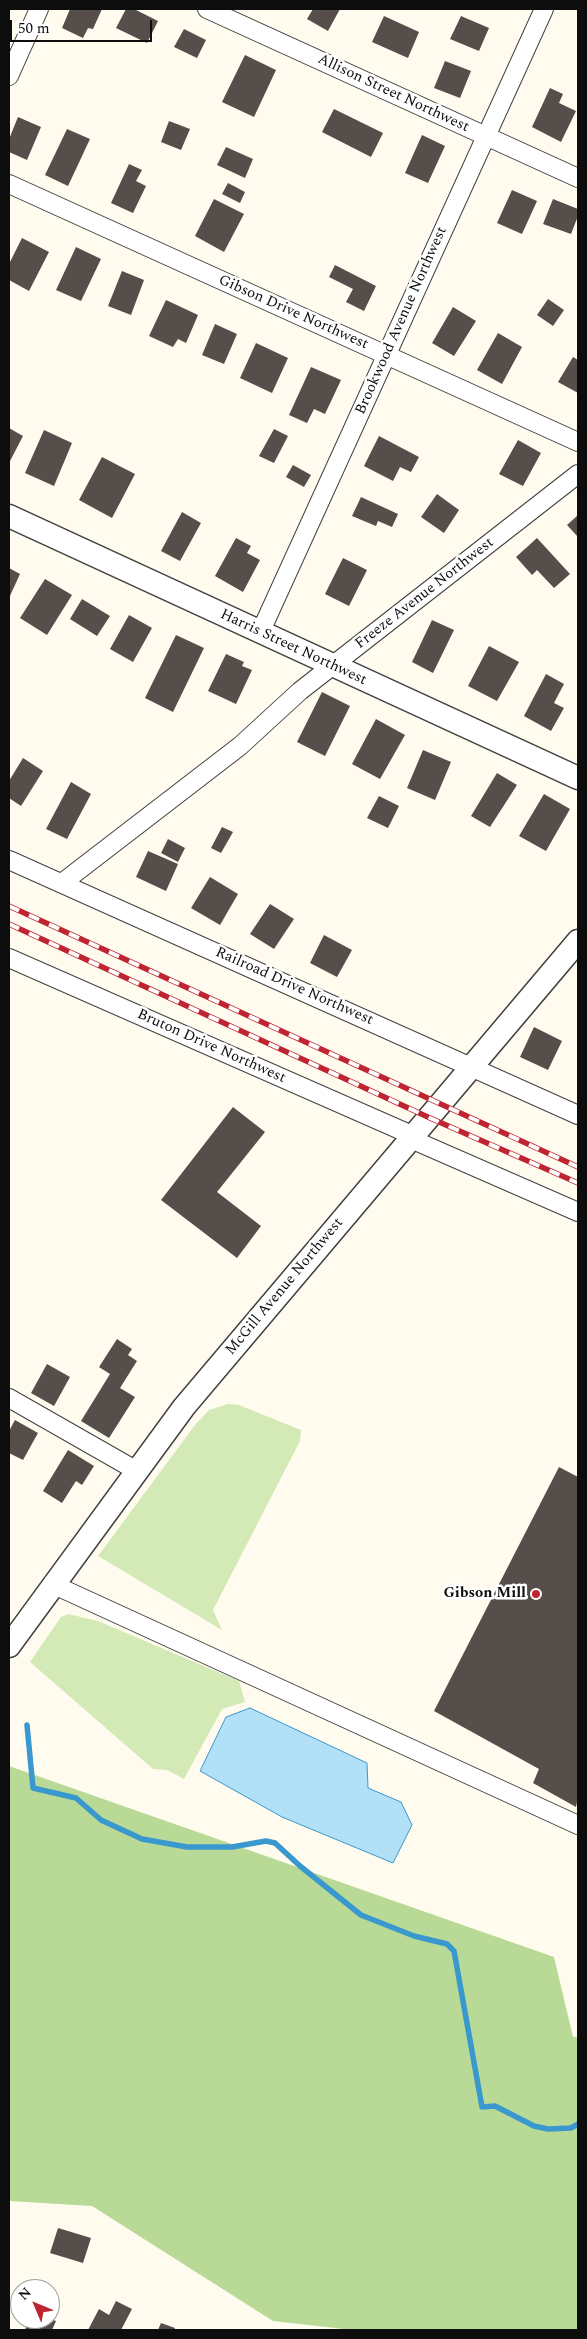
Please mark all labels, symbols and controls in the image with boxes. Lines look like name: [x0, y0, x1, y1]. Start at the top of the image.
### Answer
scale bar: [12, 10, 155, 42]
text: 50 m: [18, 17, 50, 40]
street label: Allison Street Northwest: [314, 51, 472, 137]
street label: Brookwood Avenue Northwest: [352, 224, 452, 418]
street label: Gibson Drive Northwest: [215, 272, 371, 354]
street label: Freeze Avenue Northwest: [352, 534, 498, 654]
street label: Harris Street Northwest: [217, 606, 369, 690]
street label: Railroad Drive Northwest: [212, 944, 376, 1030]
street label: Bruton Drive Northwest: [134, 1006, 288, 1088]
street label: McGill Avenue Northwest: [222, 1215, 348, 1359]
place label: Gibson Mill: [443, 1585, 526, 1603]
marker: Gibson Mill: [530, 1588, 542, 1600]
north arrow: [10, 2279, 60, 2329]
text: N: [13, 2282, 36, 2305]

